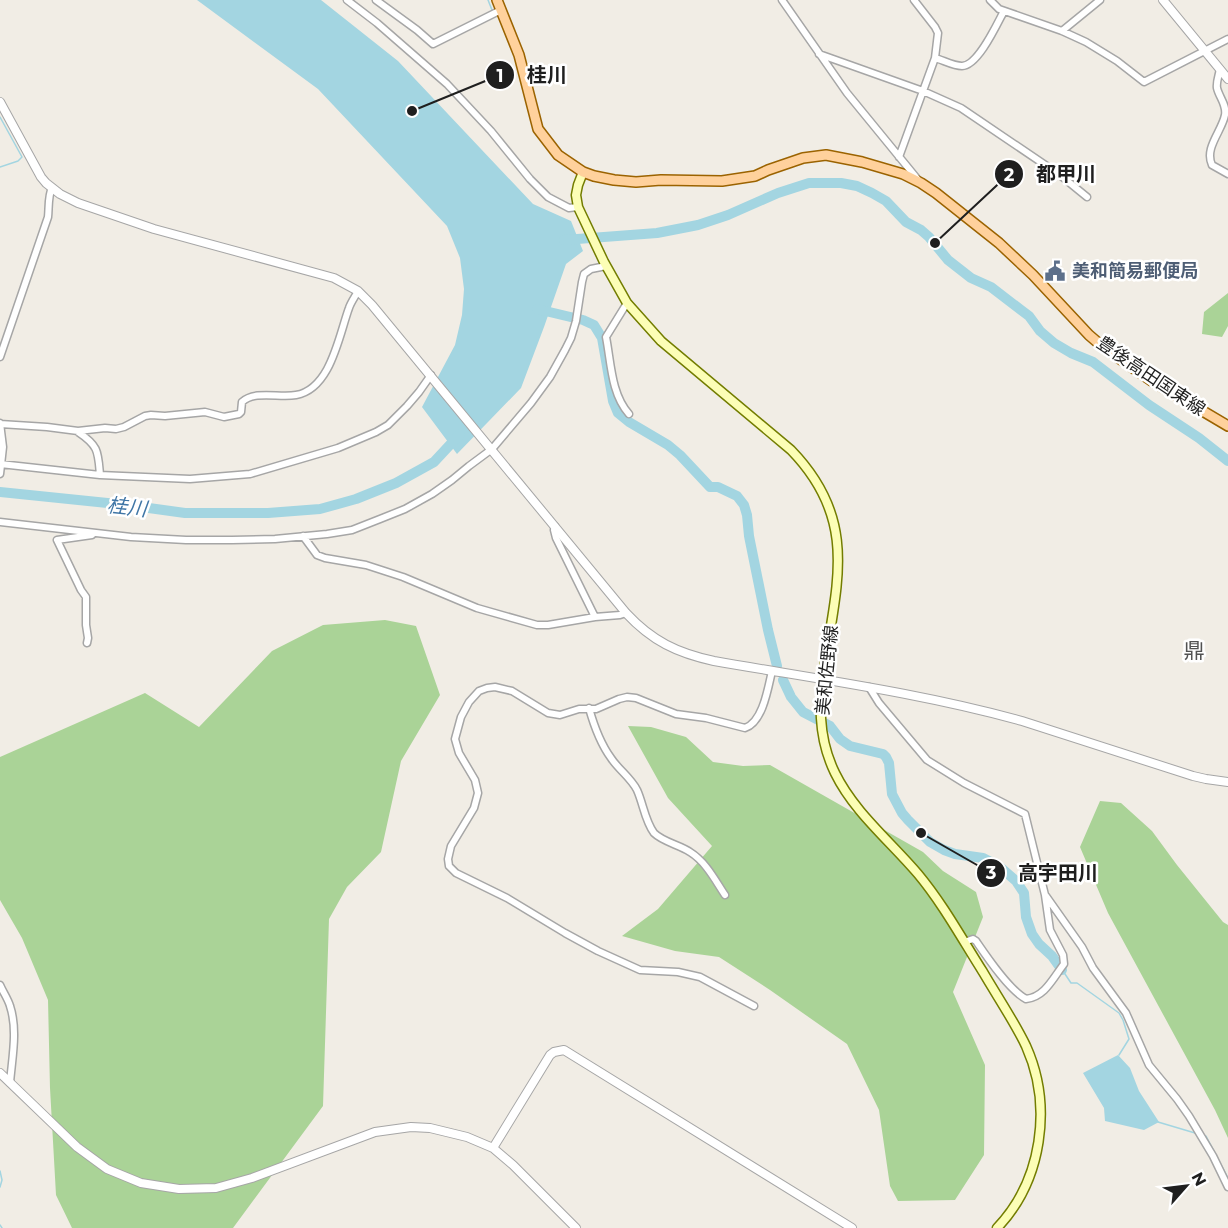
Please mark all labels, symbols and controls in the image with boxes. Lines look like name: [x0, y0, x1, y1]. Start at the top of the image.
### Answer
callout: 桂川: [485, 56, 579, 94]
text: 桂川: [527, 63, 567, 87]
text: 1: [496, 65, 504, 87]
callout: 都甲川: [994, 155, 1108, 193]
text: 都甲川: [1036, 162, 1096, 186]
text: 2: [1004, 164, 1015, 186]
public building icon: 美和簡易郵便局: [1043, 259, 1067, 283]
place label: 美和簡易郵便局: [1072, 260, 1198, 282]
street label: 豊後高田国東線: [1093, 332, 1209, 420]
water label: 桂川: [106, 493, 150, 521]
street label: 美和佐野線: [811, 624, 843, 716]
district label: 鼎: [1184, 638, 1205, 663]
callout: 高宇田川: [976, 854, 1110, 892]
text: 高宇田川: [1018, 861, 1098, 885]
text: 3: [985, 862, 997, 884]
north arrow: [1156, 1156, 1216, 1216]
text: N: [1187, 1169, 1210, 1189]

